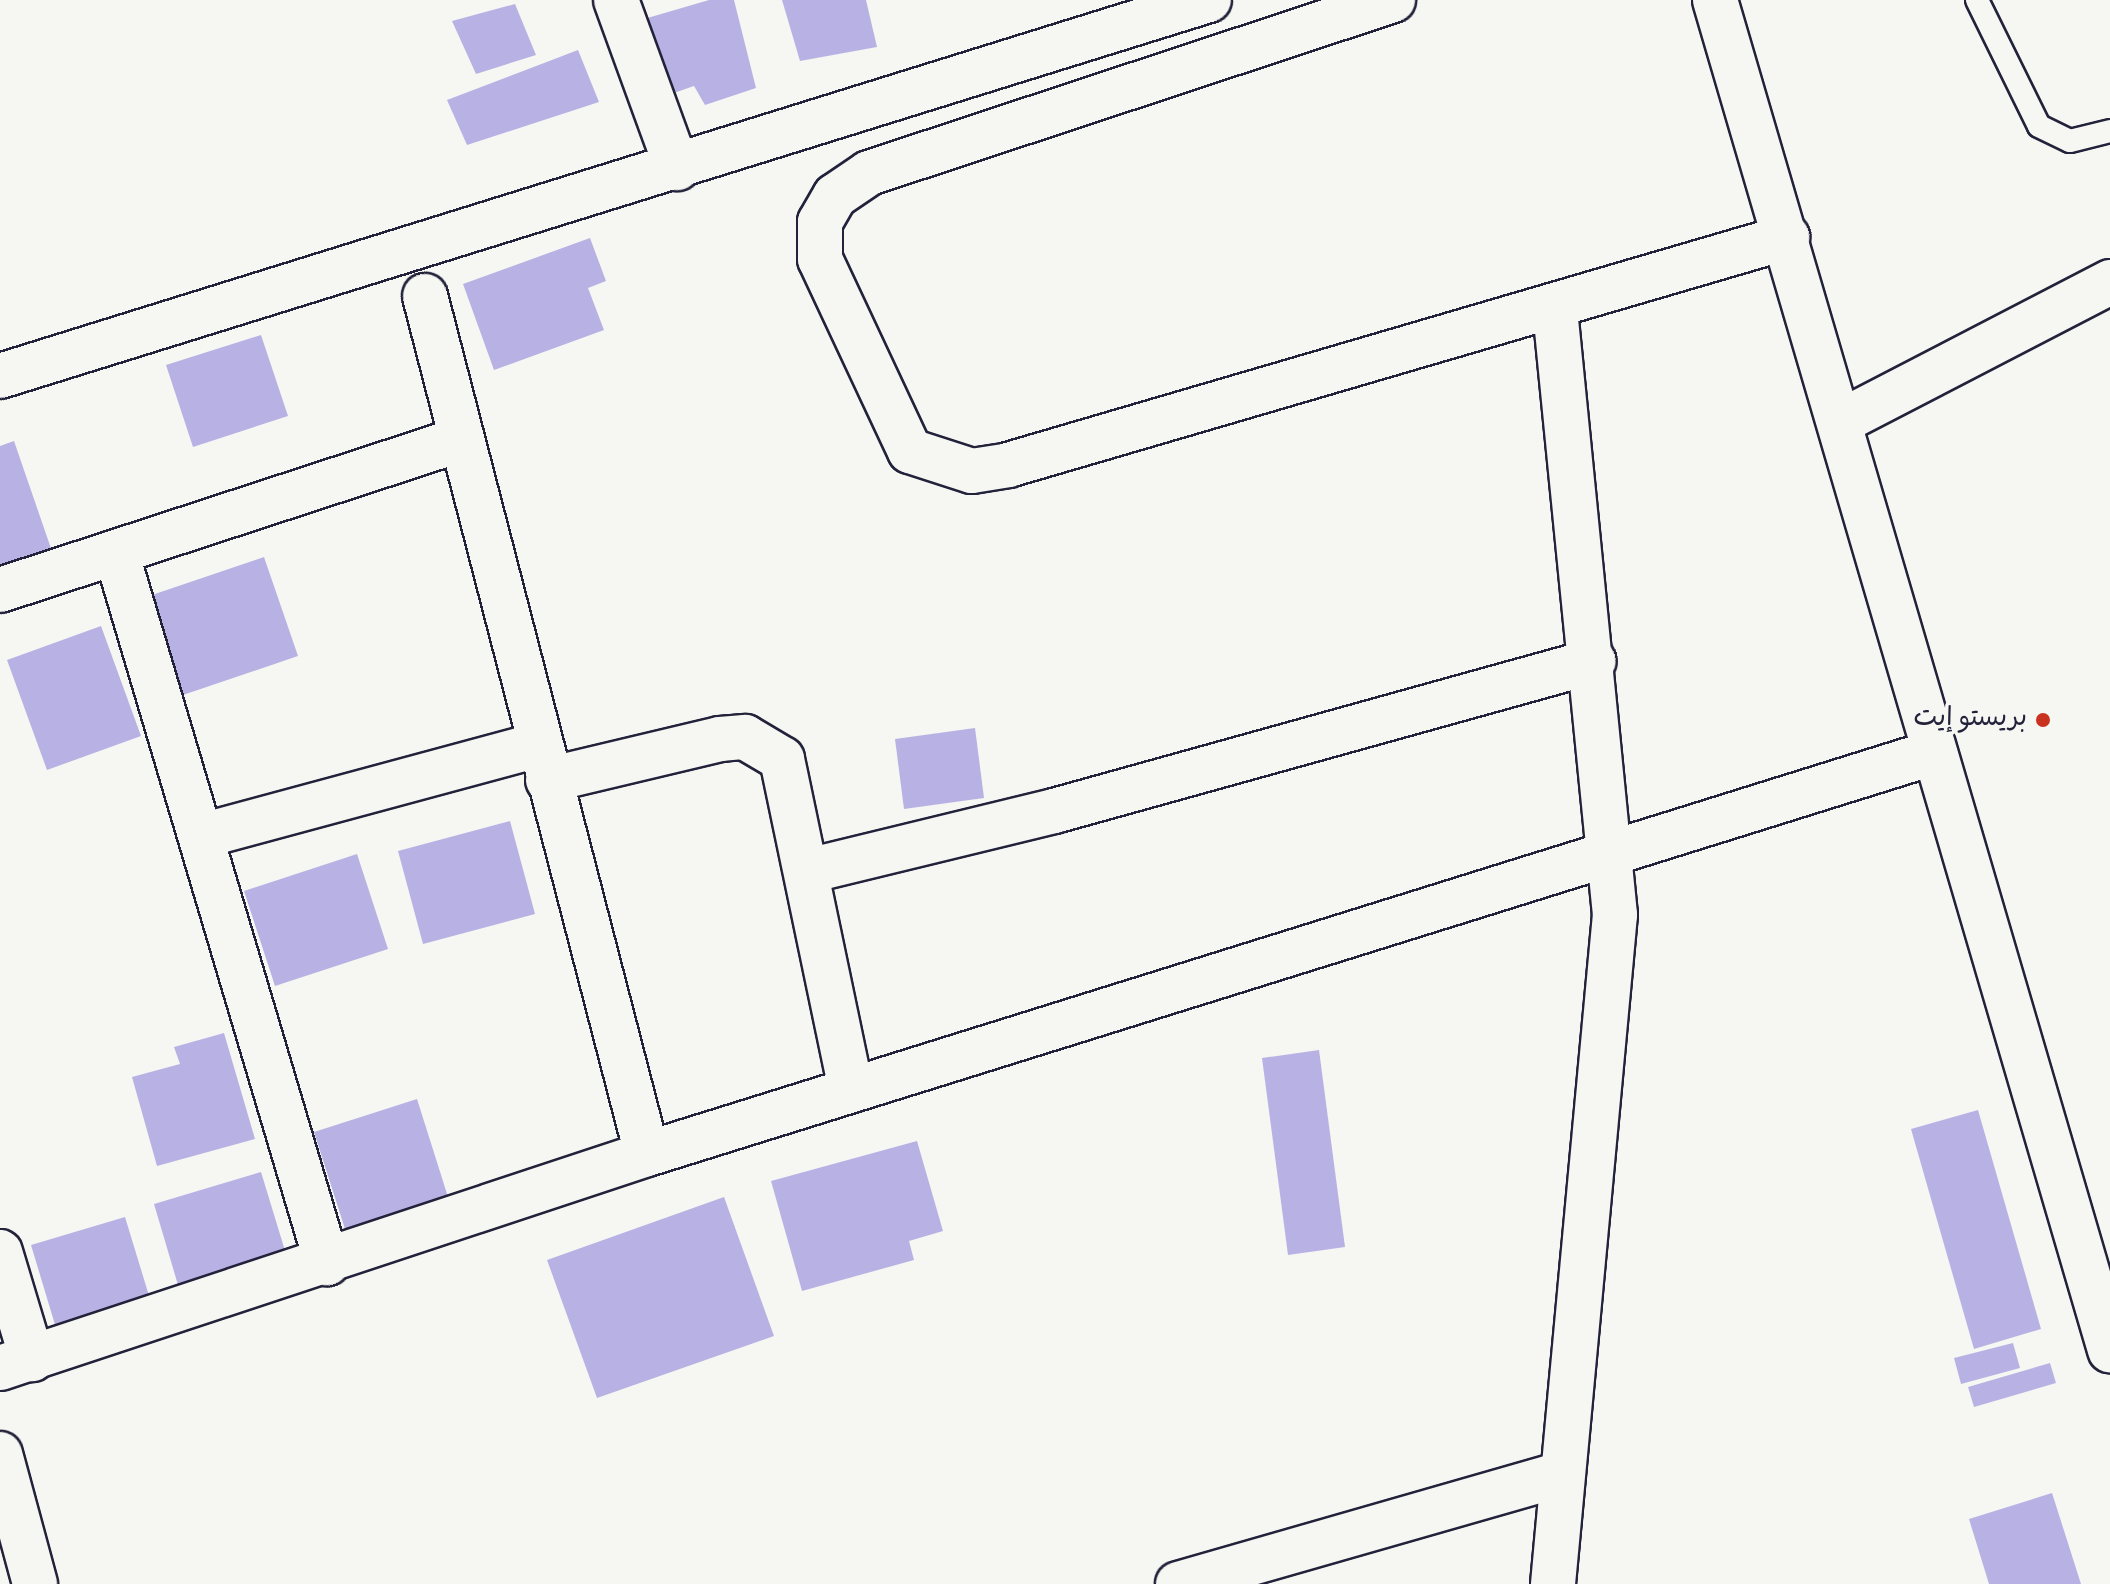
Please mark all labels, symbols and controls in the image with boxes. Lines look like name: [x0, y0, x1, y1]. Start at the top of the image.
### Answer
place label: بريستو إيت: [1914, 704, 2027, 736]
marker: بريستو إيت: [2034, 711, 2052, 729]

